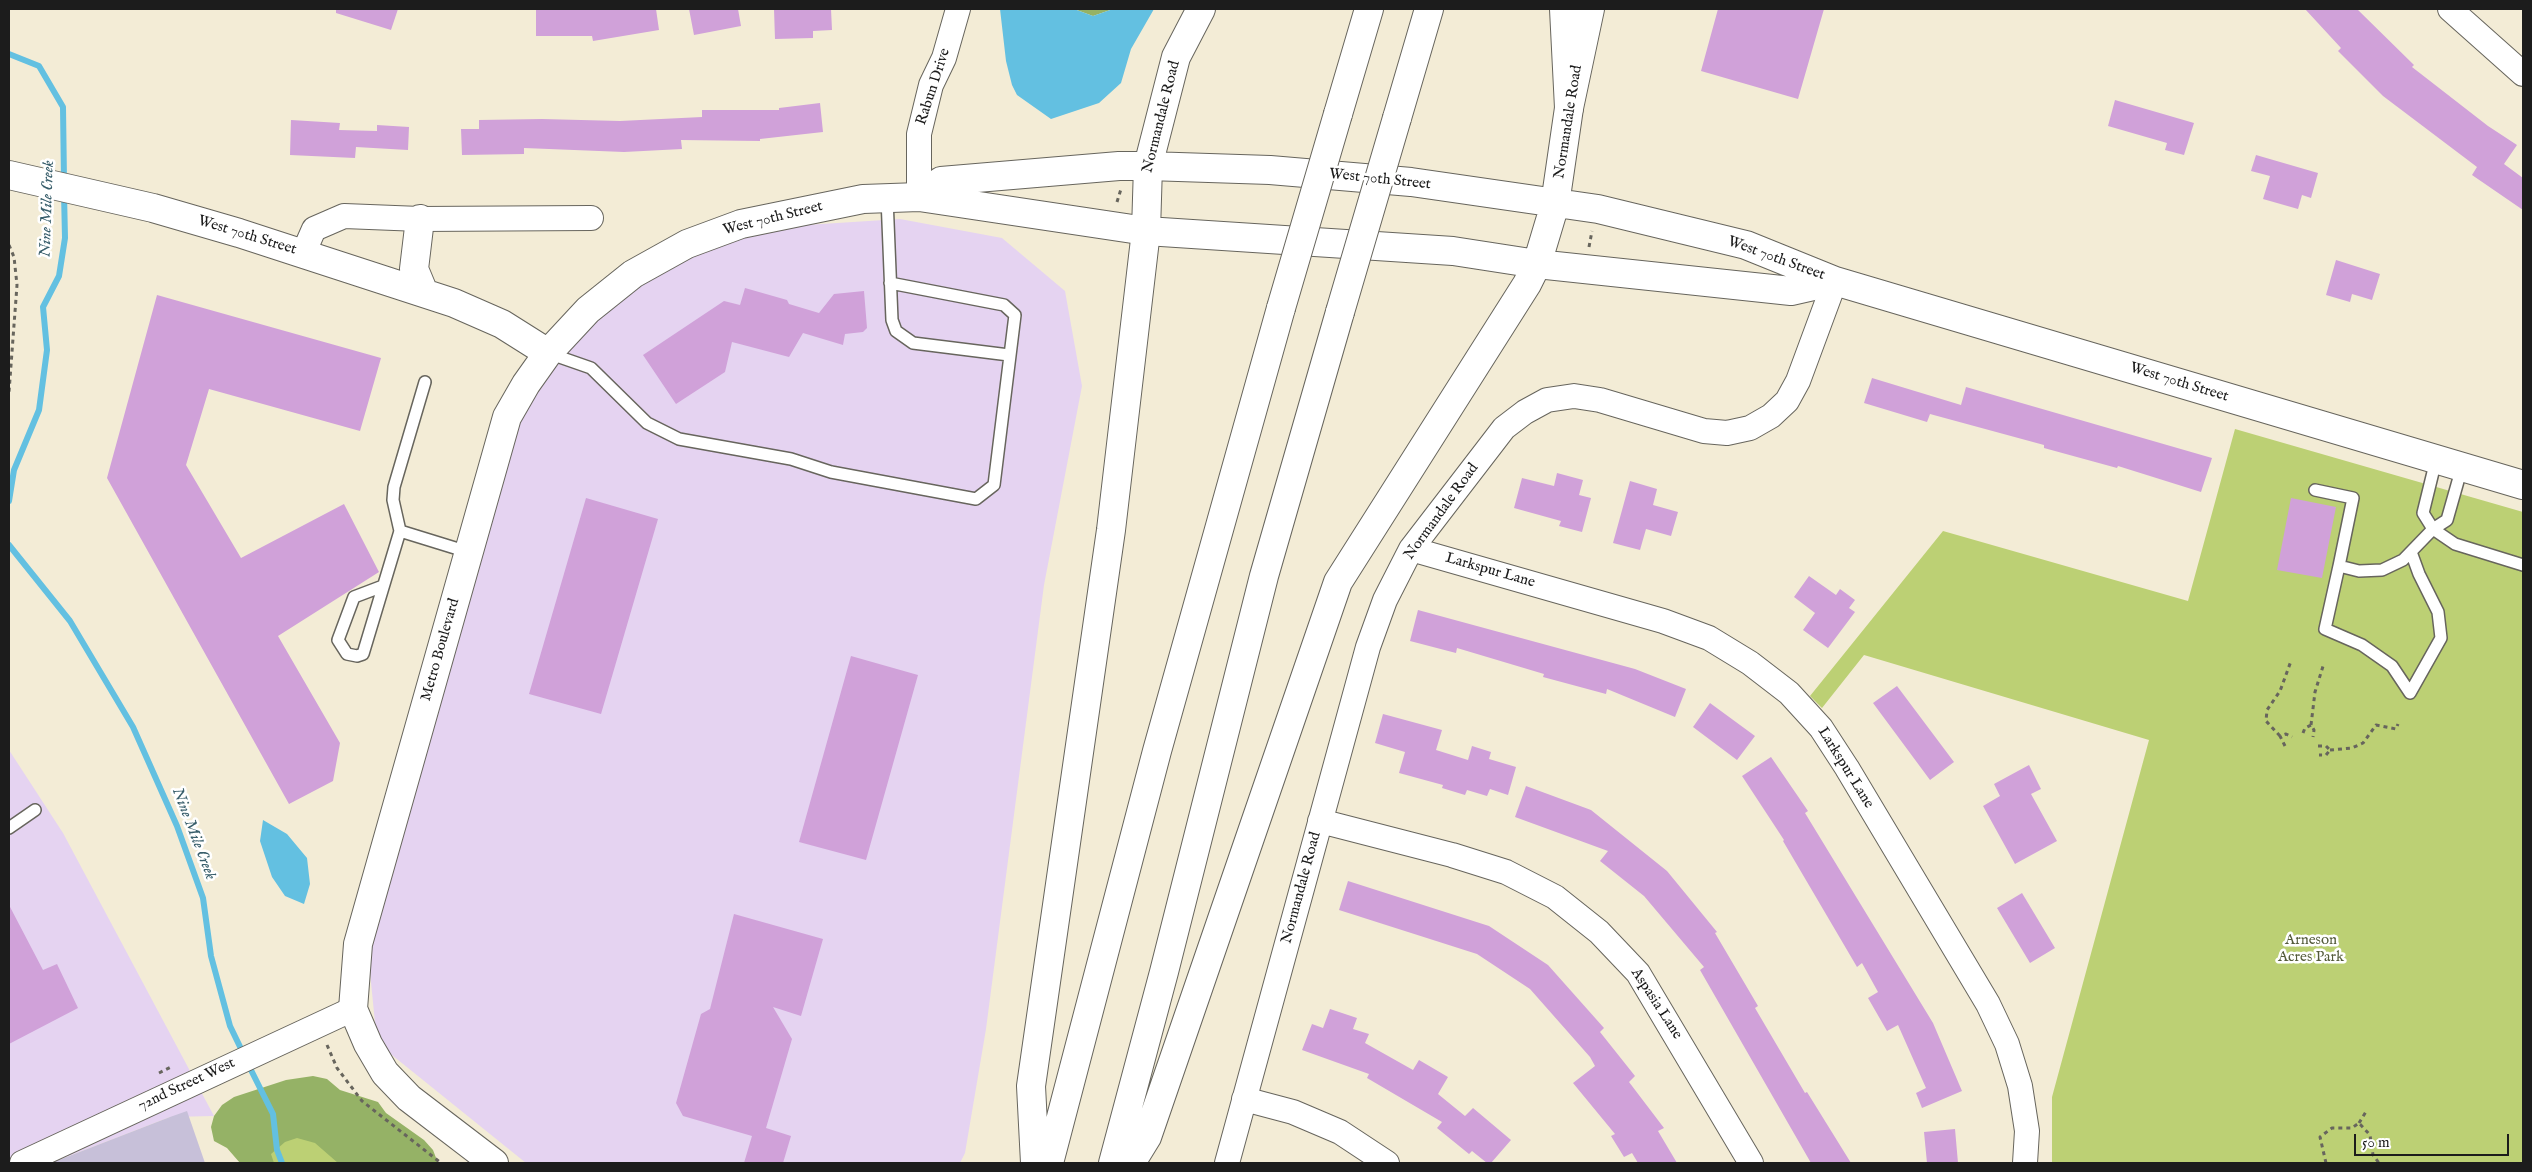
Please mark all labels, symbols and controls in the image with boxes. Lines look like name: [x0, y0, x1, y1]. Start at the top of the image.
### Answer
street label: Rabun Drive: [913, 46, 955, 128]
street label: Normandale Road: [1139, 59, 1185, 175]
street label: Normandale Road: [1551, 64, 1587, 180]
water label: Nine Mile Creek: [37, 160, 59, 258]
street label: West 70th Street: [1328, 166, 1432, 194]
street label: West 70th Street: [721, 198, 825, 240]
street label: West 70th Street: [196, 212, 298, 260]
street label: West 70th Street: [1725, 233, 1827, 285]
street label: West 70th Street: [2128, 359, 2230, 407]
street label: Normandale Road: [1401, 460, 1483, 564]
street label: Larkspur Lane: [1443, 550, 1537, 592]
street label: Metro Boulevard: [418, 597, 464, 703]
street label: Larkspur Lane: [1813, 724, 1877, 812]
water label: Nine Mile Creek: [167, 785, 219, 883]
street label: Normandale Road: [1278, 830, 1326, 946]
park label: Arneson Acres Park: [2278, 932, 2344, 967]
street label: Aspasia Lane: [1626, 965, 1686, 1043]
street label: 72nd Street West: [136, 1055, 238, 1115]
scale bar: [2357, 1124, 2512, 1156]
text: 50 m: [2362, 1133, 2390, 1152]

